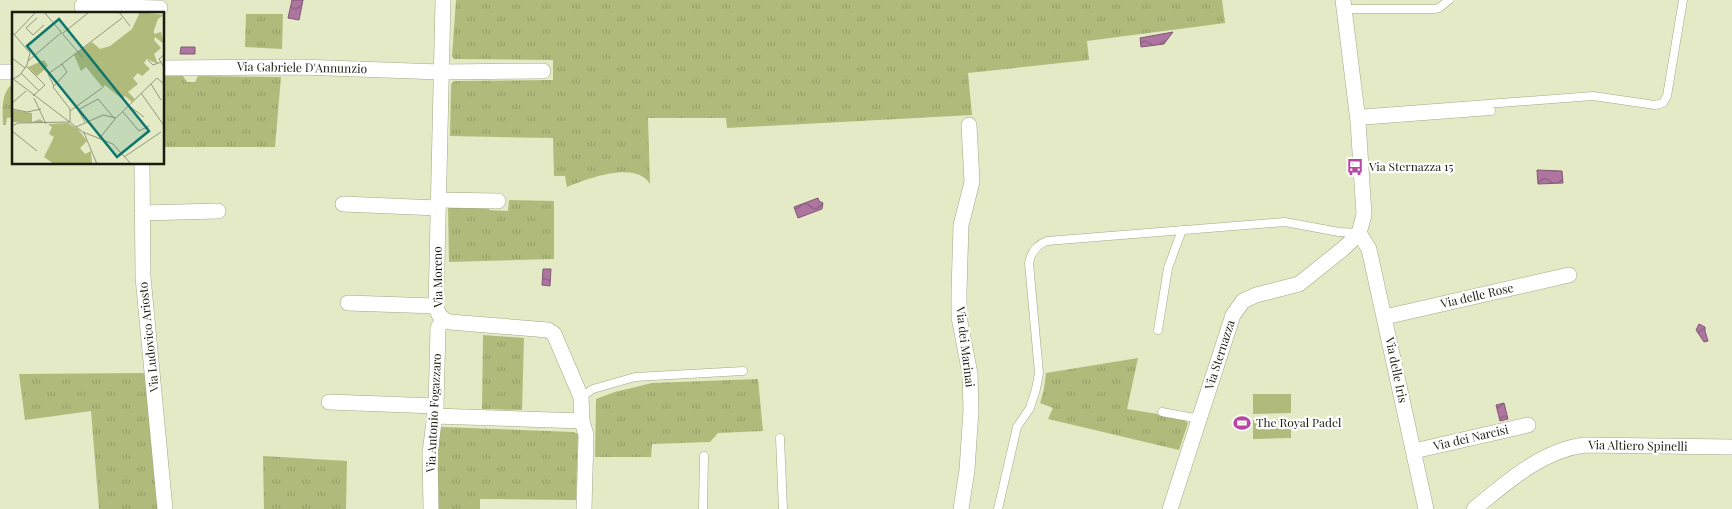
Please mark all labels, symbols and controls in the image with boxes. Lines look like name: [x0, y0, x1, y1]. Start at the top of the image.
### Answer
inset map: [12, 12, 165, 165]
street label: Via Gabriele D'Annunzio: [236, 58, 368, 76]
bus stop icon: Via Sternazza 15: [1345, 157, 1365, 177]
place label: Via Sternazza 15: [1368, 158, 1453, 174]
street label: Via Moreno: [428, 246, 446, 309]
street label: Via delle Rose: [1438, 279, 1515, 311]
street label: Via Ludovico Ariosto: [134, 281, 162, 394]
street label: Via dei Marinai: [953, 305, 979, 389]
street label: Via Sternazza: [1200, 318, 1238, 392]
street label: Via delle Iris: [1382, 335, 1412, 404]
street label: Via Antonio Fogazzaro: [422, 353, 444, 474]
sports icon: The Royal Padel: [1232, 413, 1252, 433]
place label: The Royal Padel: [1256, 414, 1342, 430]
street label: Via dei Narcisi: [1431, 421, 1510, 454]
street label: Via Altiero Spinelli: [1587, 436, 1688, 454]

